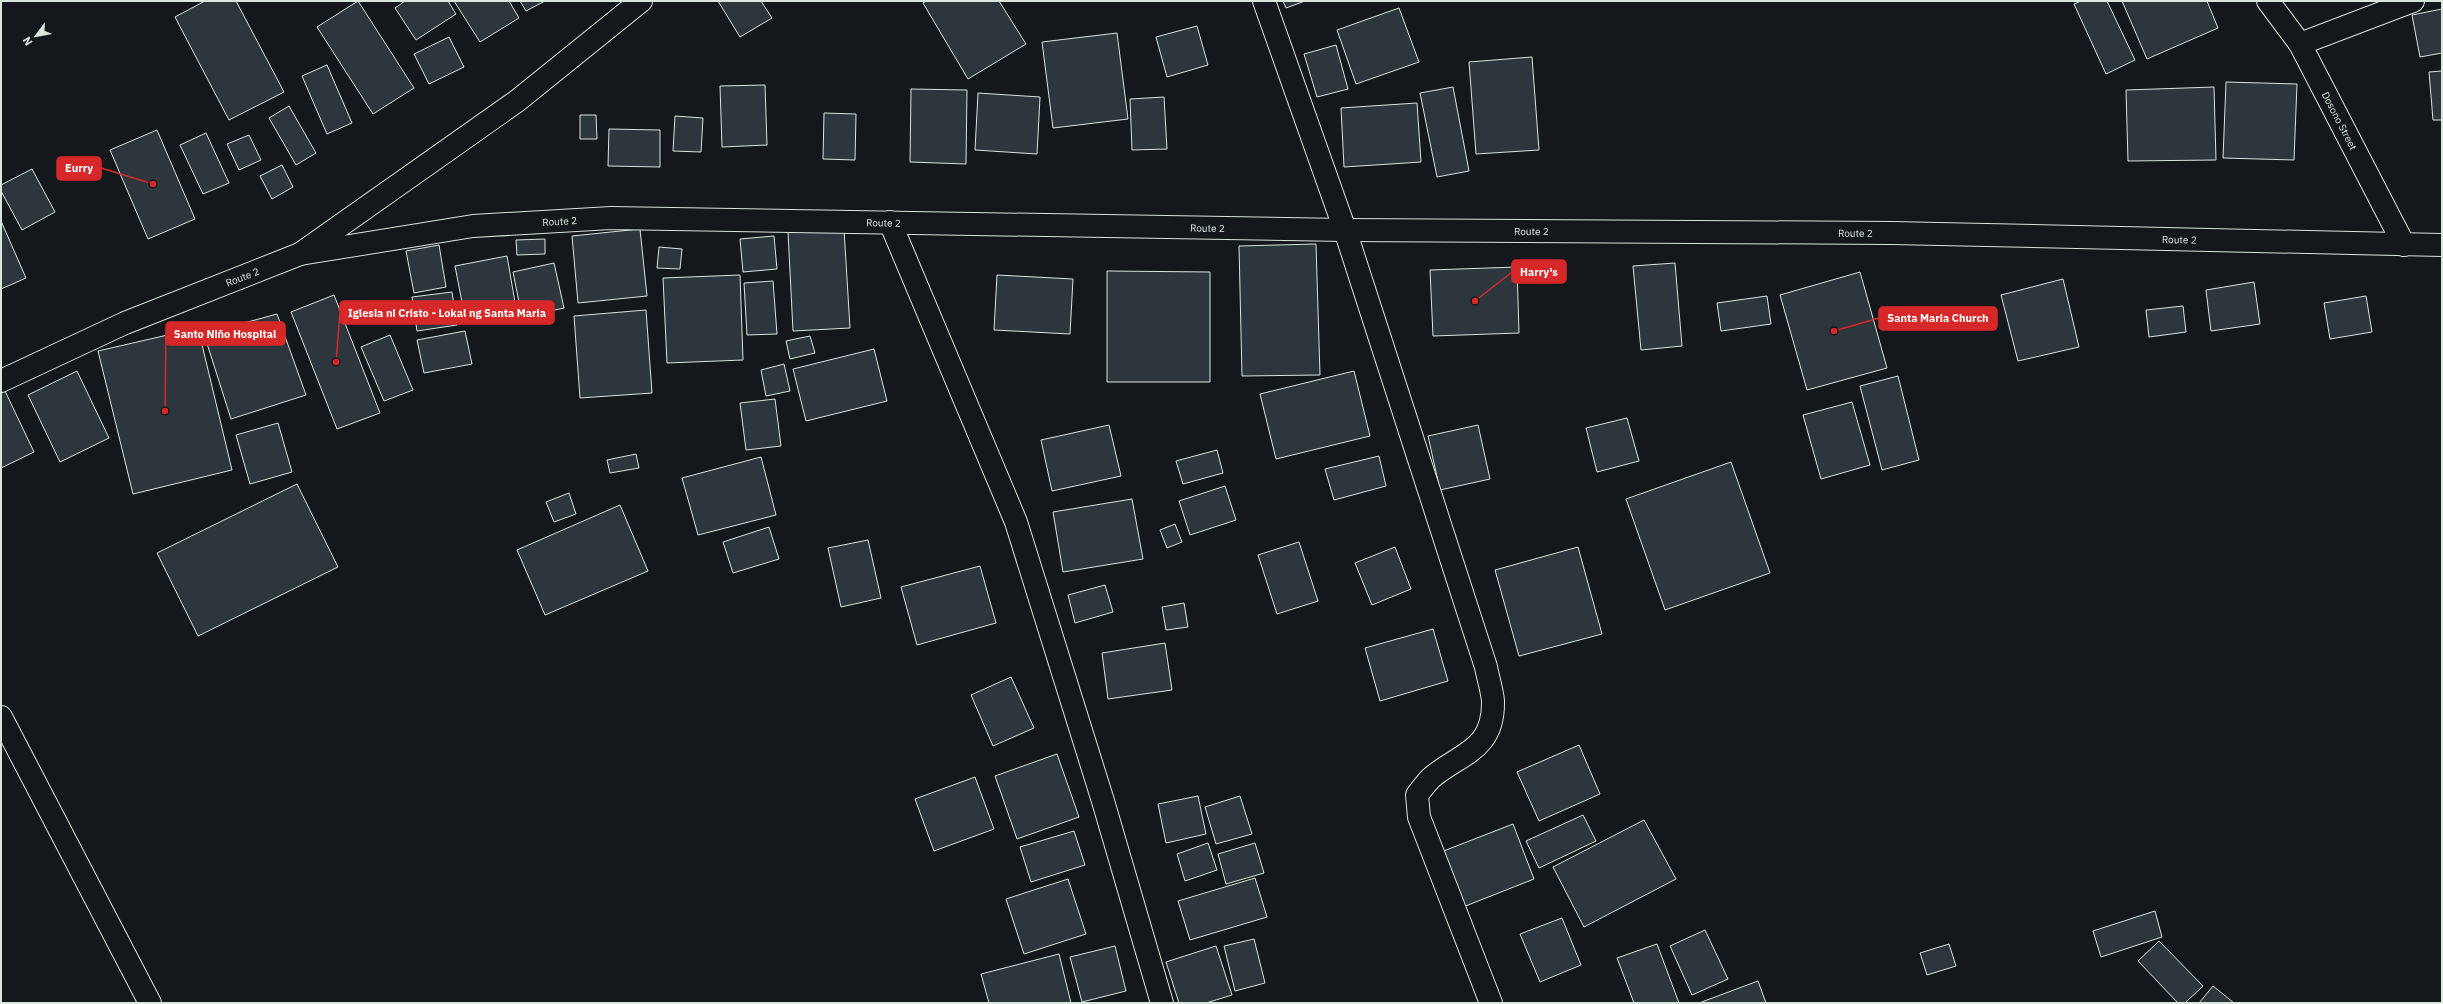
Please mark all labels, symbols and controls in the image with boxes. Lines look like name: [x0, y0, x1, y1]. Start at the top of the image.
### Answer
north arrow: [16, 16, 56, 56]
text: N: [19, 34, 36, 48]
street label: Dosono Street: [2319, 89, 2360, 153]
callout: Eurry: [57, 157, 101, 180]
text: Eurry: [65, 161, 93, 175]
street label: Route 2: [542, 213, 577, 228]
street label: Route 2: [866, 216, 901, 229]
street label: Route 2: [1190, 221, 1225, 235]
street label: Route 2: [1514, 224, 1549, 238]
street label: Route 2: [1838, 226, 1873, 239]
street label: Route 2: [2162, 232, 2197, 246]
callout: Harry's: [1512, 260, 1566, 283]
street label: Route 2: [224, 264, 261, 289]
text: Harry's: [1520, 265, 1558, 279]
callout: Iglesia ni Cristo - Lokal ng Santa Maria: [340, 301, 554, 324]
text: Iglesia ni Cristo - Lokal ng Santa Maria: [348, 306, 546, 320]
callout: Santa Maria Church: [1879, 307, 1997, 330]
text: Santa Maria Church: [1887, 311, 1989, 325]
callout: Santo Niño Hospital: [166, 322, 285, 345]
text: Santo Niño Hospital: [174, 327, 277, 341]

